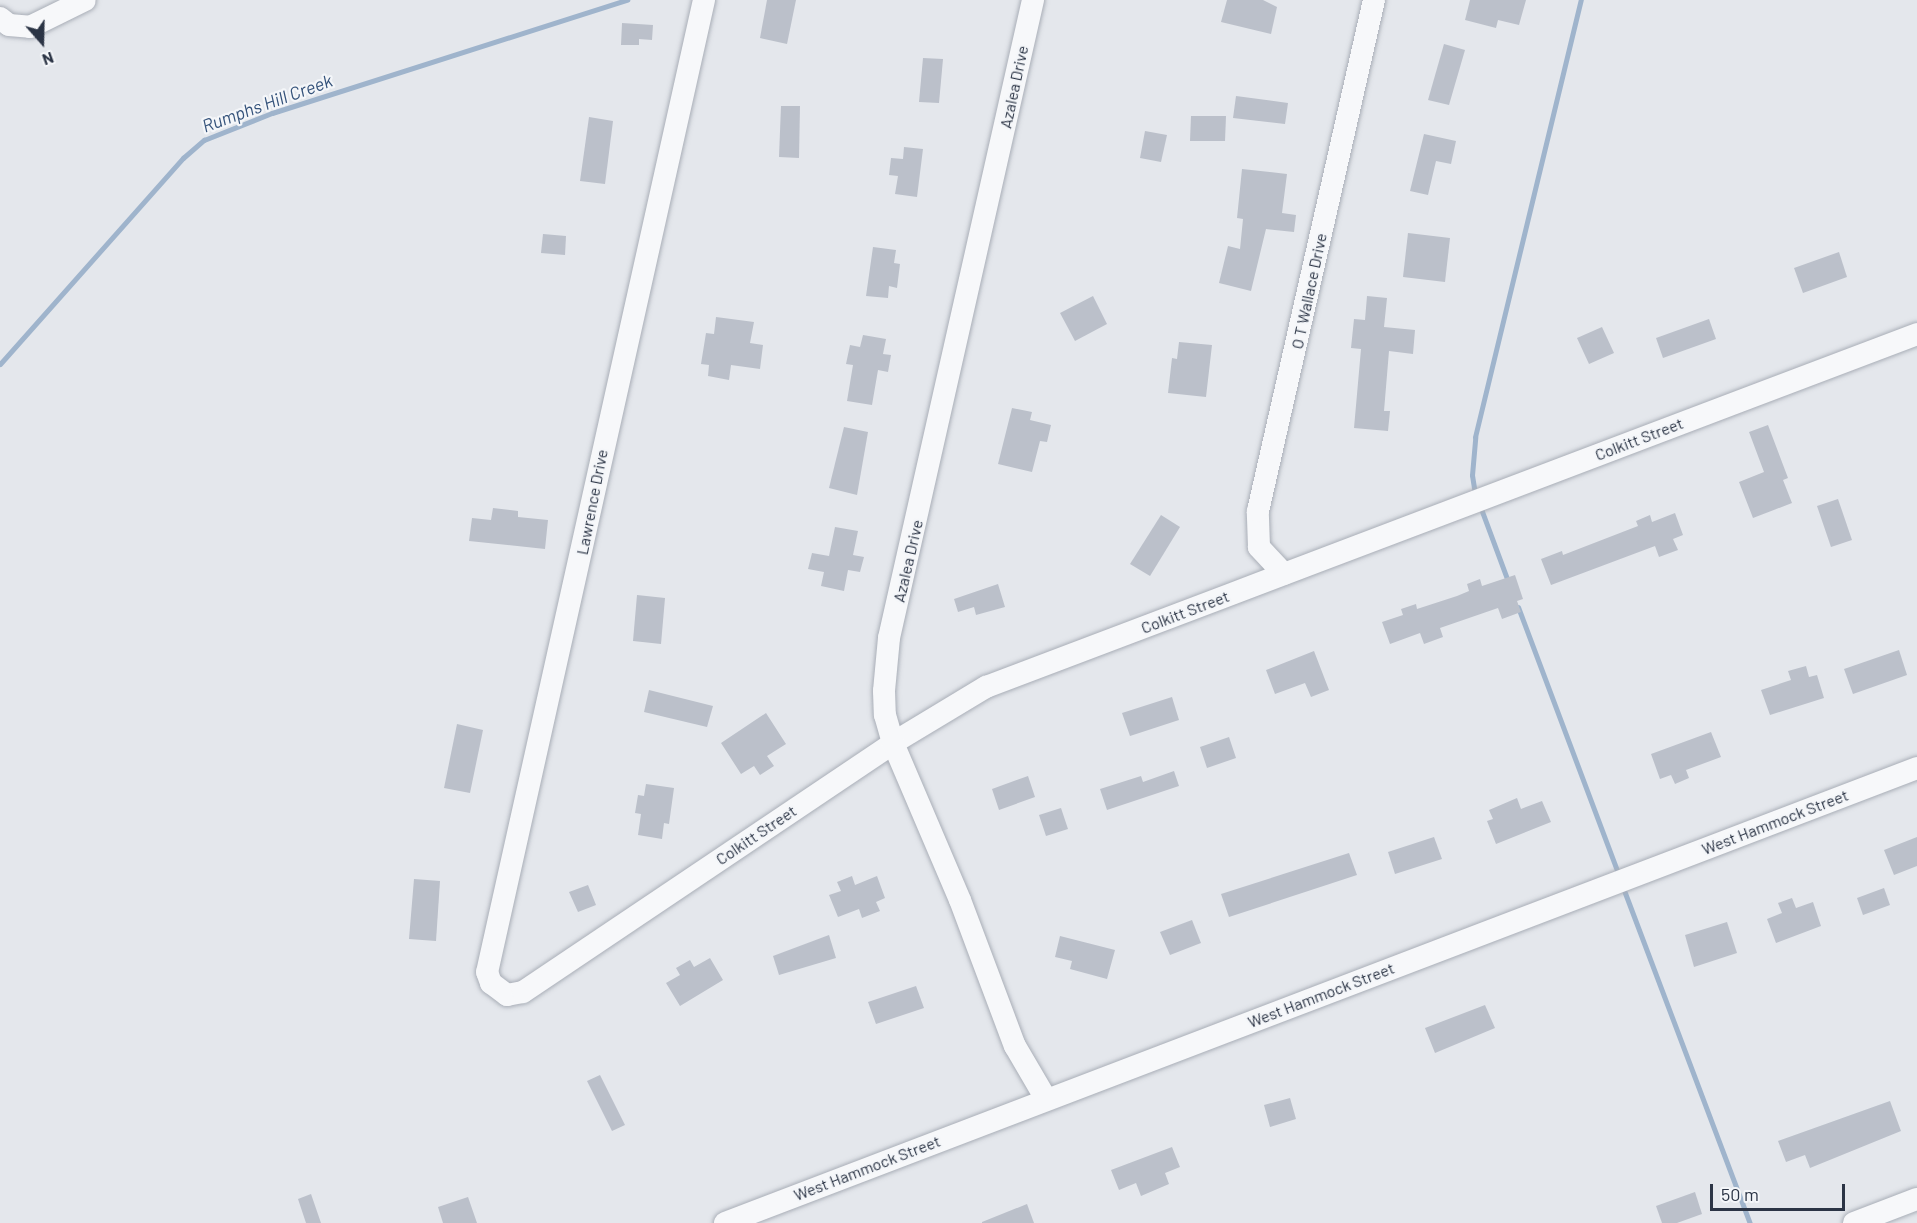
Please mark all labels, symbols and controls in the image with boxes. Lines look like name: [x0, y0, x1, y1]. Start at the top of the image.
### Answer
north arrow: [12, 12, 72, 72]
street label: Azalea Drive: [996, 44, 1032, 130]
text: N: [40, 49, 57, 70]
water label: Rumphs Hill Creek: [199, 69, 335, 137]
street label: O T Wallace Drive: [1287, 231, 1331, 351]
street label: Colkitt Street: [1592, 413, 1686, 465]
street label: Lawrence Drive: [572, 448, 612, 556]
street label: Azalea Drive: [889, 518, 927, 604]
street label: Colkitt Street: [1138, 586, 1232, 638]
street label: West Hammock Street: [1699, 785, 1851, 859]
street label: Colkitt Street: [712, 801, 800, 869]
street label: West Hammock Street: [1245, 958, 1397, 1032]
street label: West Hammock Street: [791, 1131, 943, 1205]
scale bar: [1713, 1172, 1848, 1210]
text: 50 m: [1721, 1183, 1759, 1205]

